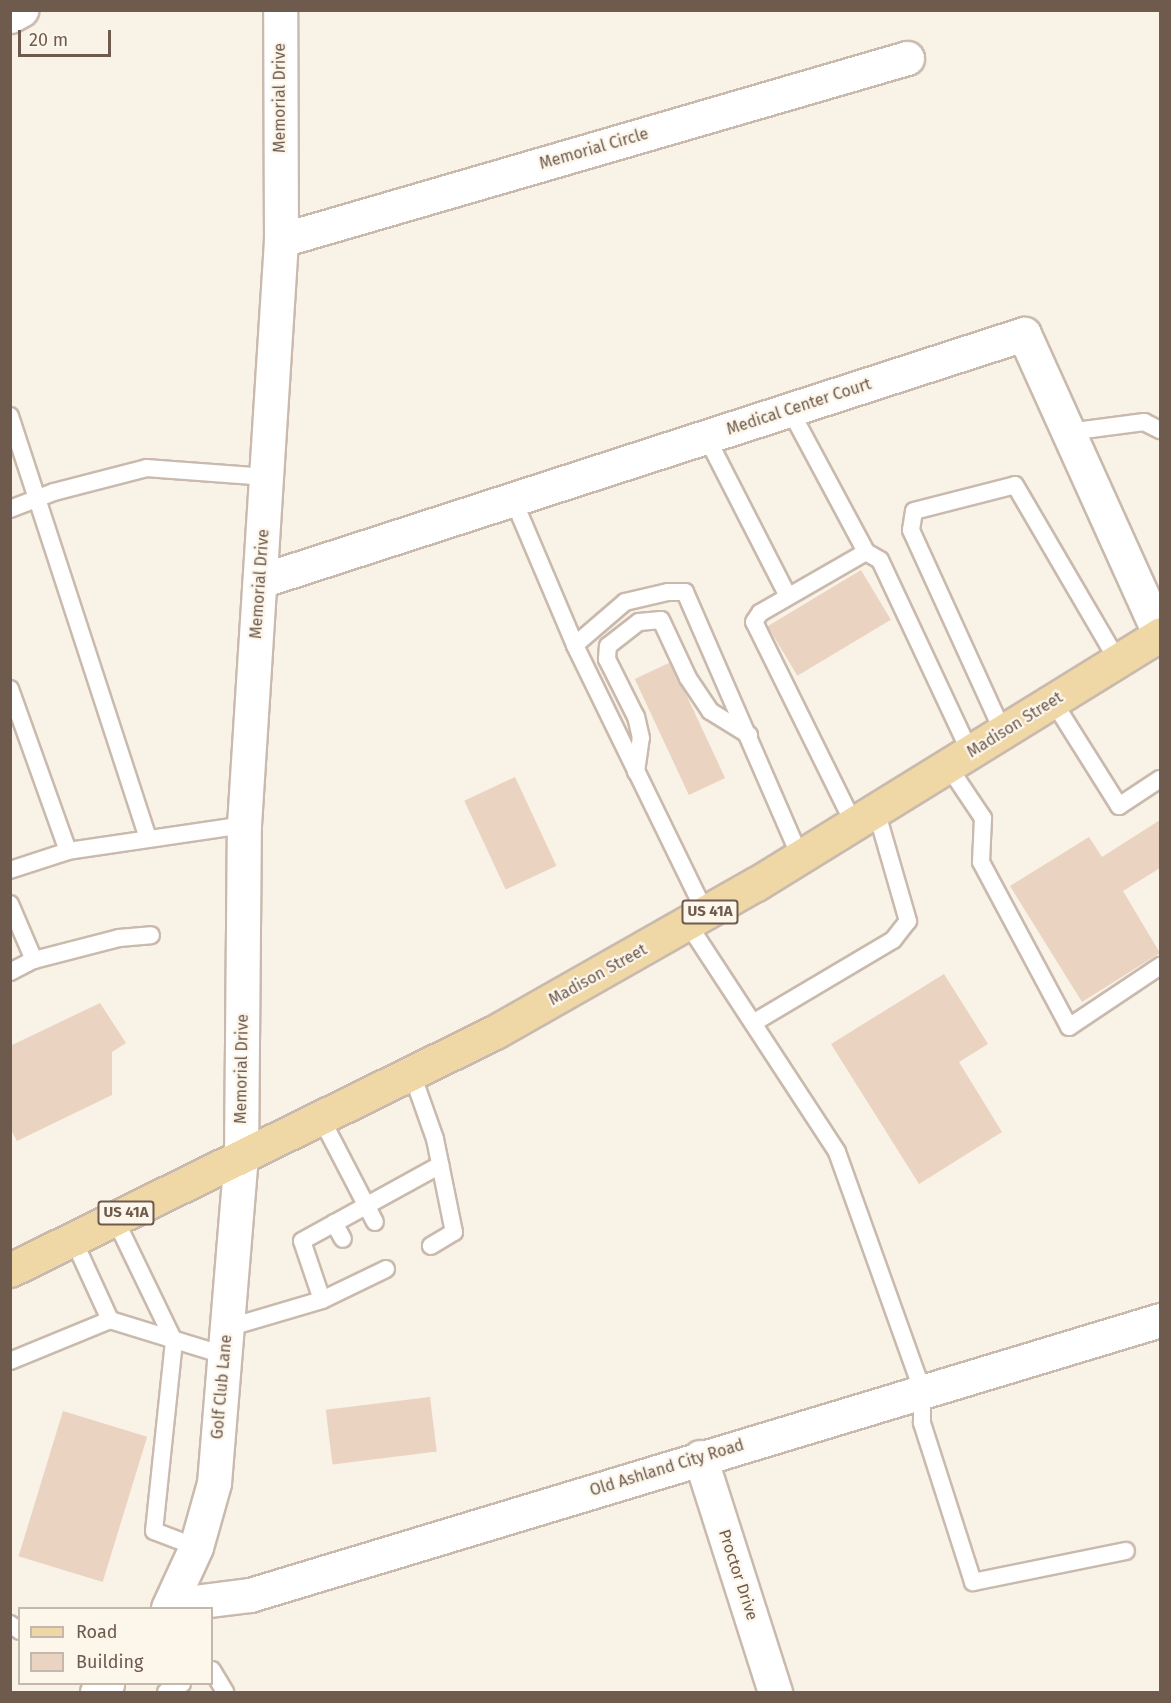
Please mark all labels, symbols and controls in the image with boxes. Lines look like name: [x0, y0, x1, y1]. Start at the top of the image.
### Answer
scale bar: [21, 18, 114, 56]
text: 20 m: [29, 29, 68, 51]
street label: Memorial Drive: [270, 43, 290, 153]
street label: Memorial Circle: [537, 124, 651, 174]
street label: Medical Center Court: [724, 375, 874, 439]
street label: Memorial Drive: [247, 529, 273, 639]
street label: Madison Street: [964, 688, 1066, 762]
road number: US 41A: [680, 900, 740, 924]
street label: Madison Street: [546, 940, 650, 1010]
street label: Memorial Drive: [231, 1014, 253, 1124]
road number: US 41A: [96, 1201, 156, 1225]
street label: Golf Club Lane: [208, 1334, 236, 1440]
street label: Old Ashland City Road: [588, 1435, 746, 1501]
street label: Proctor Drive: [714, 1527, 762, 1623]
legend: [18, 1607, 213, 1685]
text: Road: [76, 1621, 118, 1643]
text: Building: [76, 1651, 143, 1673]

